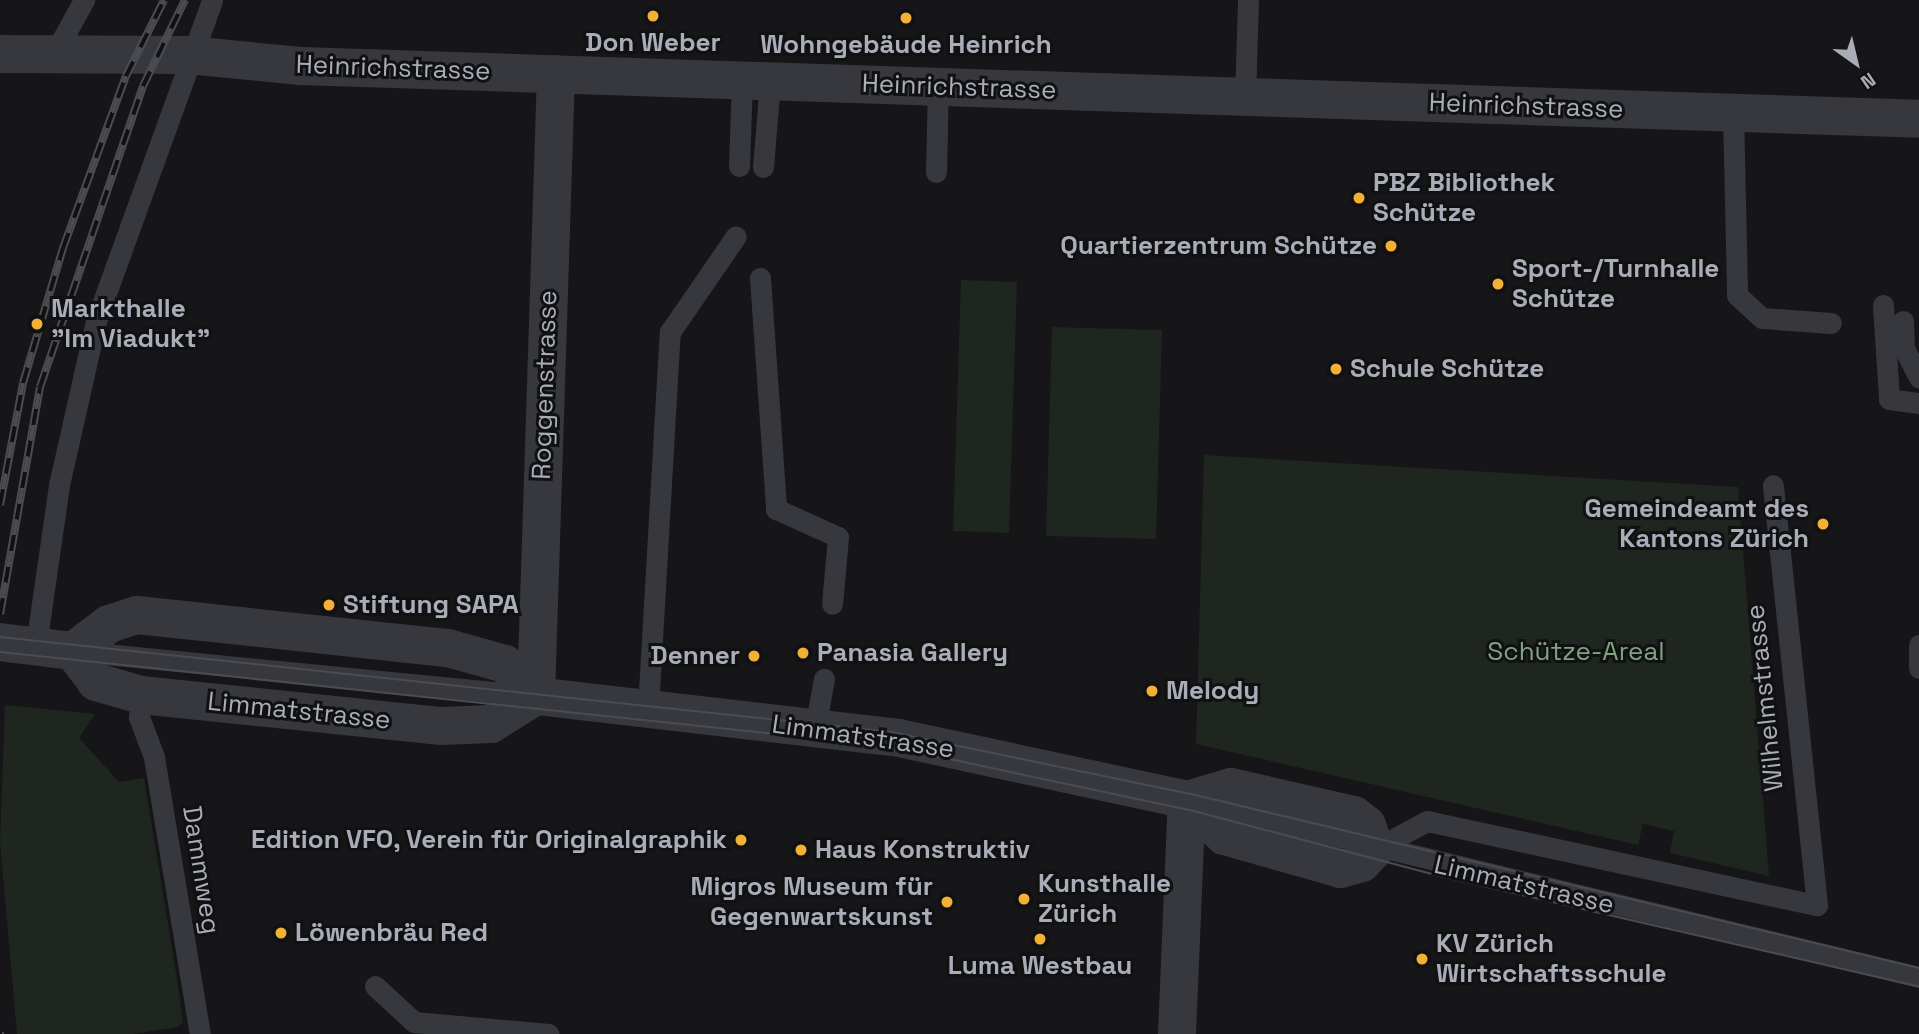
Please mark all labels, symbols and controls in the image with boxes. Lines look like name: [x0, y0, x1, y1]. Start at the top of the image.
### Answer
marker: Don Weber: [645, 8, 661, 24]
marker: Wohngebäude Heinrich: [898, 10, 914, 26]
place label: Don Weber: [585, 27, 721, 59]
north arrow: [1821, 28, 1891, 98]
place label: Wohngebäude Heinrich: [760, 29, 1052, 61]
street label: Heinrichstrasse: [295, 49, 491, 87]
text: N: [1856, 67, 1880, 95]
street label: Heinrichstrasse: [861, 68, 1057, 106]
street label: Heinrichstrasse: [1428, 87, 1624, 125]
place label: PBZ Bibliothek Schütze: [1373, 167, 1555, 228]
marker: PBZ Bibliothek Schütze: [1351, 190, 1367, 206]
place label: Quartierzentrum Schütze: [1060, 230, 1377, 262]
marker: Quartierzentrum Schütze: [1383, 238, 1399, 254]
place label: Sport-/Turnhalle Schütze: [1512, 253, 1719, 314]
marker: Sport-/Turnhalle Schütze: [1490, 276, 1506, 292]
street label: Roggenstrasse: [526, 290, 564, 480]
place label: Markthalle "Im Viadukt": [51, 293, 211, 354]
marker: Markthalle "Im Viadukt": [29, 316, 45, 332]
place label: Schule Schütze: [1350, 353, 1544, 385]
marker: Schule Schütze: [1328, 361, 1344, 377]
place label: Gemeindeamt des Kantons Zürich: [1585, 493, 1809, 554]
marker: Gemeindeamt des Kantons Zürich: [1815, 516, 1831, 532]
place label: Stiftung SAPA: [343, 589, 519, 621]
marker: Stiftung SAPA: [321, 597, 337, 613]
street label: Wilhelmstrasse: [1740, 603, 1790, 793]
park label: Schütze-Areal: [1487, 636, 1665, 668]
place label: Panasia Gallery: [817, 637, 1008, 669]
place label: Denner: [650, 640, 740, 672]
marker: Panasia Gallery: [795, 645, 811, 661]
marker: Denner: [746, 648, 762, 664]
place label: Melody: [1166, 675, 1259, 707]
marker: Melody: [1144, 683, 1160, 699]
street label: Limmatstrasse: [206, 686, 392, 736]
street label: Limmatstrasse: [770, 709, 956, 765]
street label: Dammweg: [175, 804, 227, 936]
place label: Edition VFO, Verein für Originalgraphik: [250, 824, 727, 856]
marker: Edition VFO, Verein für Originalgraphik: [733, 832, 749, 848]
place label: Haus Konstruktiv: [815, 834, 1030, 866]
marker: Haus Konstruktiv: [793, 842, 809, 858]
street label: Limmatstrasse: [1431, 849, 1617, 921]
place label: Kunsthalle Zürich: [1038, 868, 1171, 930]
place label: Migros Museum für Gegenwartskunst: [691, 871, 933, 932]
marker: Kunsthalle Zürich: [1016, 891, 1032, 907]
marker: Migros Museum für Gegenwartskunst: [939, 894, 955, 910]
place label: Löwenbräu Red: [295, 917, 488, 949]
marker: Löwenbräu Red: [273, 925, 289, 941]
place label: KV Zürich Wirtschaftsschule: [1436, 928, 1667, 990]
marker: Luma Westbau: [1032, 931, 1048, 947]
place label: Luma Westbau: [948, 950, 1132, 982]
marker: KV Zürich Wirtschaftsschule: [1414, 951, 1430, 967]

